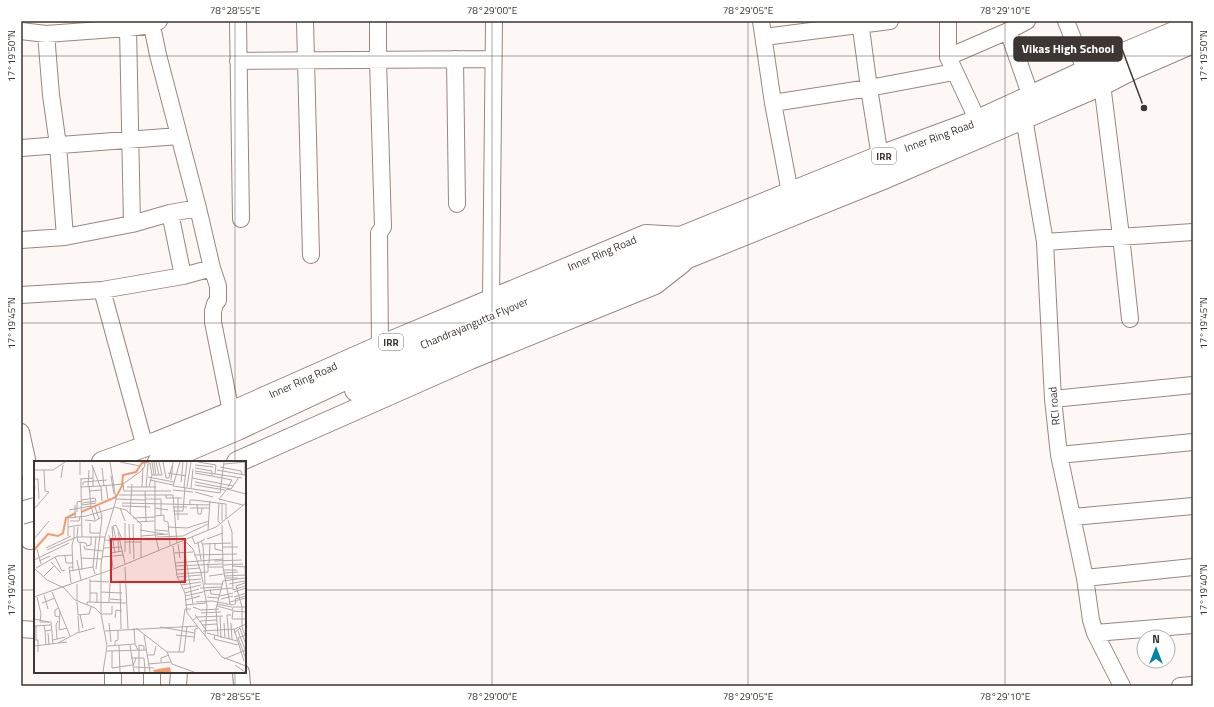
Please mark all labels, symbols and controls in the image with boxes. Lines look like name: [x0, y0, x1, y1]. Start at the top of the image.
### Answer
text: 78°28'55"E: [210, 3, 261, 18]
text: 78°29'00"E: [467, 3, 518, 18]
text: 78°29'05"E: [723, 3, 774, 18]
text: 78°29'10"E: [980, 3, 1031, 18]
text: 17°19'50"N: [4, 30, 19, 82]
text: 17°19'50"N: [1196, 30, 1211, 82]
callout: Vikas High School: [1014, 37, 1122, 61]
text: Vikas High School: [1022, 39, 1114, 58]
street label: Inner Ring Road: [902, 116, 976, 156]
road number: IRR: [872, 148, 896, 164]
street label: Inner Ring Road: [565, 231, 639, 275]
street label: Chandrayangutta Flyover: [417, 293, 531, 353]
text: 17°19'45"N: [4, 297, 19, 349]
text: 17°19'45"N: [1196, 297, 1211, 349]
road number: IRR: [379, 334, 403, 350]
street label: Inner Ring Road: [266, 358, 340, 402]
street label: RCI road: [1044, 386, 1064, 426]
inset map: [34, 461, 246, 673]
text: 17°19'40"N: [4, 564, 19, 616]
text: 17°19'40"N: [1196, 564, 1211, 616]
north arrow: [1136, 629, 1176, 669]
text: N: [1152, 631, 1160, 647]
text: 78°28'55"E: [210, 689, 261, 704]
text: 78°29'00"E: [467, 689, 518, 704]
text: 78°29'05"E: [723, 689, 774, 704]
text: 78°29'10"E: [980, 689, 1031, 704]

